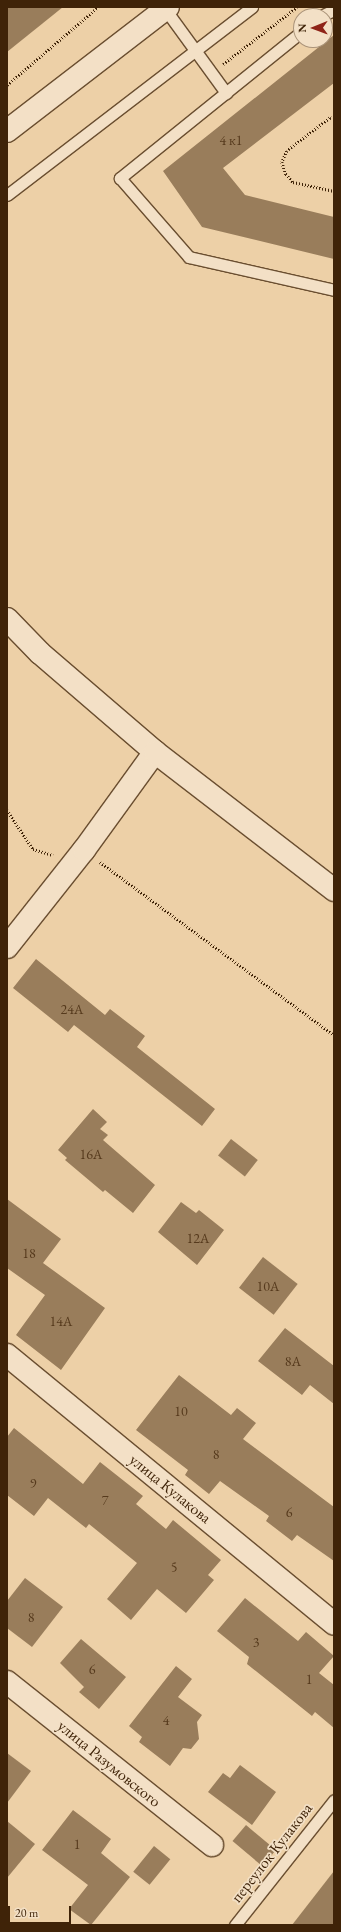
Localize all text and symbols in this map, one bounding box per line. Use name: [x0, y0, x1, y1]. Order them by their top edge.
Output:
north arrow: [293, 8, 333, 48]
text: N: [295, 24, 309, 33]
house number: 4 к1: [220, 132, 242, 148]
house number: 24А: [60, 1001, 84, 1017]
house number: 16А: [79, 1146, 103, 1162]
house number: 12А: [186, 1230, 210, 1246]
house number: 18: [22, 1245, 36, 1261]
house number: 10А: [256, 1278, 280, 1294]
house number: 14А: [49, 1313, 73, 1329]
house number: 8А: [285, 1353, 301, 1369]
house number: 10: [174, 1403, 188, 1419]
house number: 8: [213, 1446, 219, 1462]
street label: улица Кулакова: [125, 1450, 215, 1528]
house number: 9: [30, 1475, 36, 1491]
house number: 7: [102, 1492, 108, 1508]
house number: 6: [286, 1504, 292, 1520]
house number: 5: [171, 1559, 177, 1575]
house number: 8: [28, 1609, 34, 1625]
house number: 3: [253, 1634, 259, 1650]
house number: 6: [89, 1661, 95, 1677]
house number: 1: [306, 1671, 312, 1687]
house number: 4: [163, 1712, 169, 1728]
street label: улица Разумовского: [53, 1716, 165, 1812]
street label: переулок Кулакова: [227, 1799, 317, 1907]
house number: 1: [74, 1836, 80, 1852]
scale bar: [10, 1898, 73, 1924]
text: 20 m: [15, 1905, 38, 1921]

